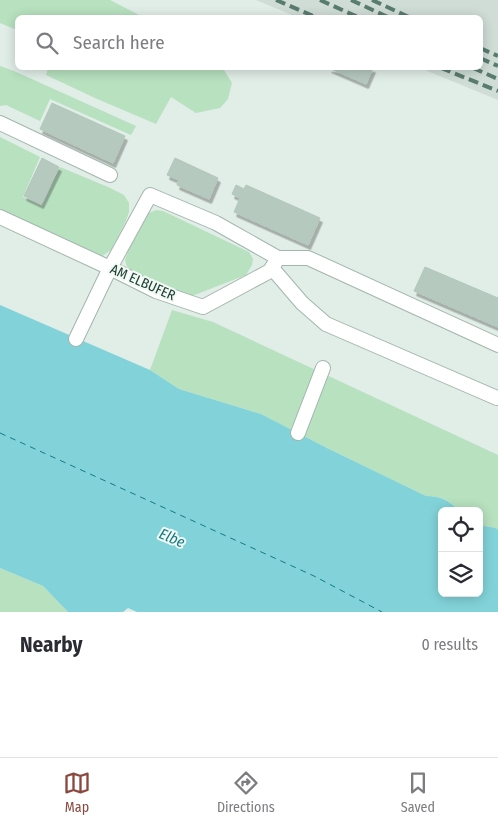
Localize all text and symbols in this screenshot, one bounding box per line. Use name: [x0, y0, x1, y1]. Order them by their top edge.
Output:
search box: [15, 15, 483, 70]
icon: search: [33, 29, 61, 57]
text: Search here: [73, 31, 165, 54]
street label: AM ELBUFER: [108, 261, 178, 305]
map controls: [438, 507, 483, 597]
button: locate: [438, 507, 483, 552]
water label: Elbe: [157, 525, 187, 551]
button: layers: [438, 552, 483, 597]
text: Nearby: [20, 632, 82, 658]
text: 0 results: [421, 635, 478, 654]
tab: Map: [63, 769, 91, 816]
tab: Directions: [217, 769, 275, 816]
tab: Saved: [401, 769, 435, 816]

